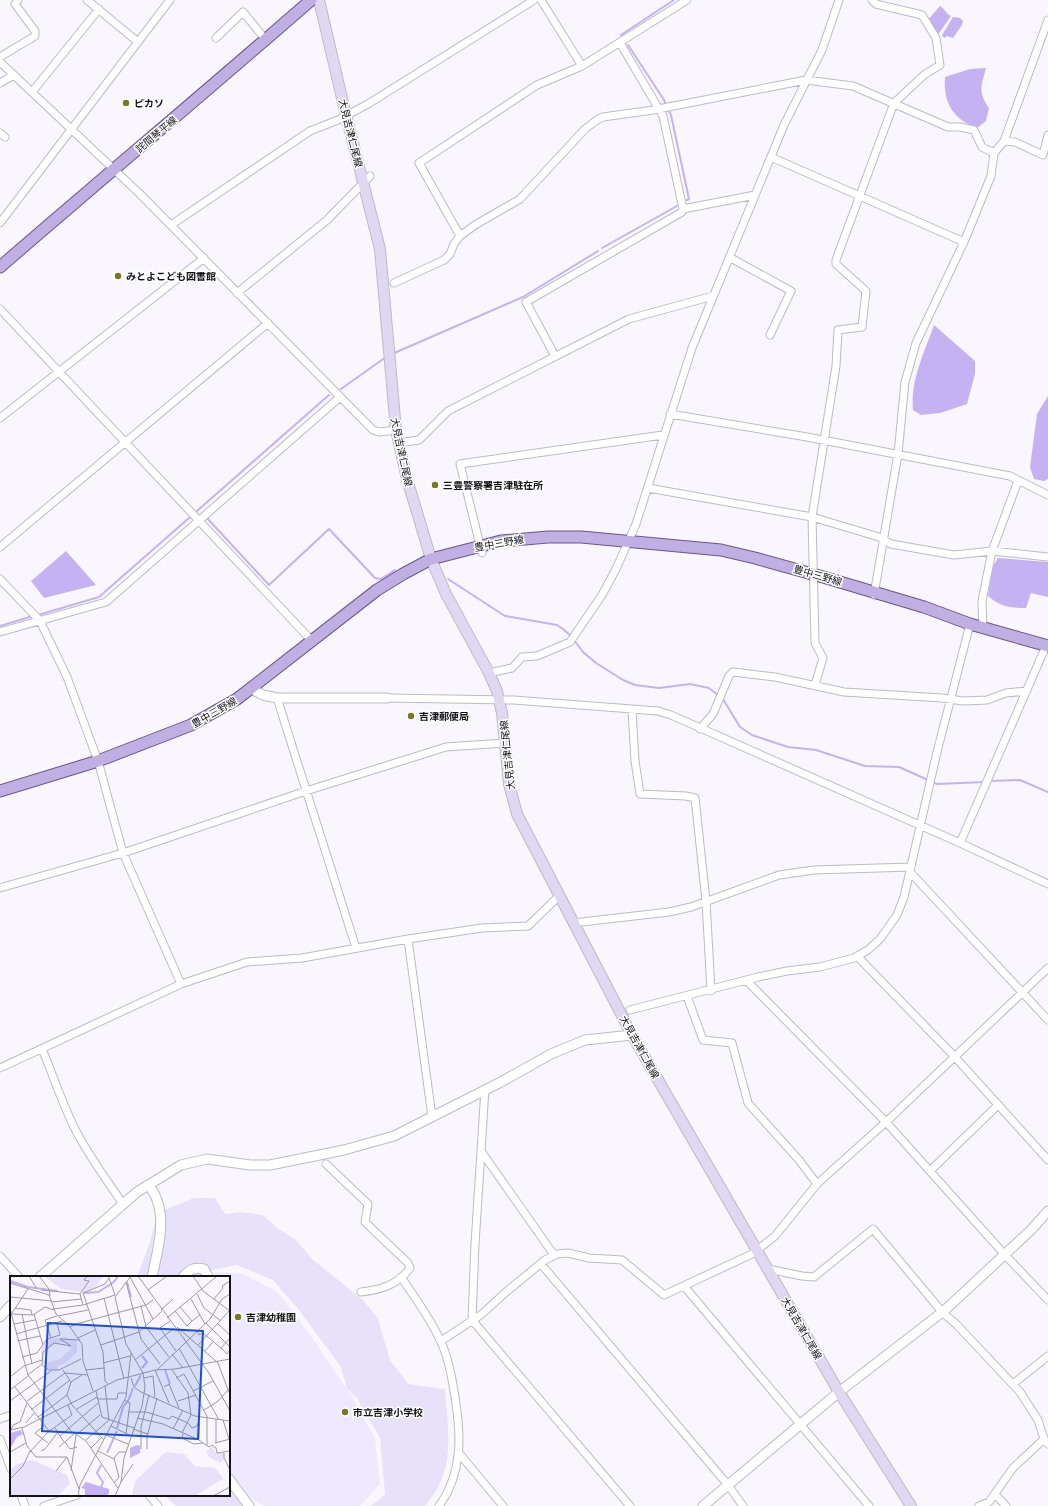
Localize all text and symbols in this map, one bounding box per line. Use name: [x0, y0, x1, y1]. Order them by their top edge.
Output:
place label: ピカソ: [134, 96, 164, 110]
street label: 大見吉津仁尾線: [336, 97, 366, 169]
marker: ピカソ: [121, 98, 131, 108]
street label: 詫間琴平線: [132, 113, 180, 155]
place label: みとよこども図書館: [126, 269, 216, 283]
marker: みとよこども図書館: [113, 271, 123, 281]
street label: 大見吉津仁尾線: [388, 416, 416, 488]
place label: 三豊警察署吉津駐在所: [443, 478, 543, 492]
marker: 三豊警察署吉津駐在所: [430, 480, 440, 490]
street label: 豊中三野線: [473, 532, 525, 554]
street label: 豊中三野線: [792, 561, 844, 589]
street label: 豊中三野線: [189, 693, 239, 731]
place label: 吉津郵便局: [419, 709, 469, 723]
marker: 吉津郵便局: [406, 711, 416, 721]
street label: 大見吉津仁尾線: [496, 719, 518, 791]
street label: 大見吉津仁尾線: [617, 1013, 663, 1081]
inset map: [10, 1276, 230, 1496]
street label: 大見吉津仁尾線: [778, 1294, 826, 1362]
place label: 吉津幼稚園: [246, 1310, 296, 1324]
marker: 吉津幼稚園: [233, 1312, 243, 1322]
place label: 市立吉津小学校: [353, 1405, 423, 1419]
marker: 市立吉津小学校: [340, 1407, 350, 1417]

